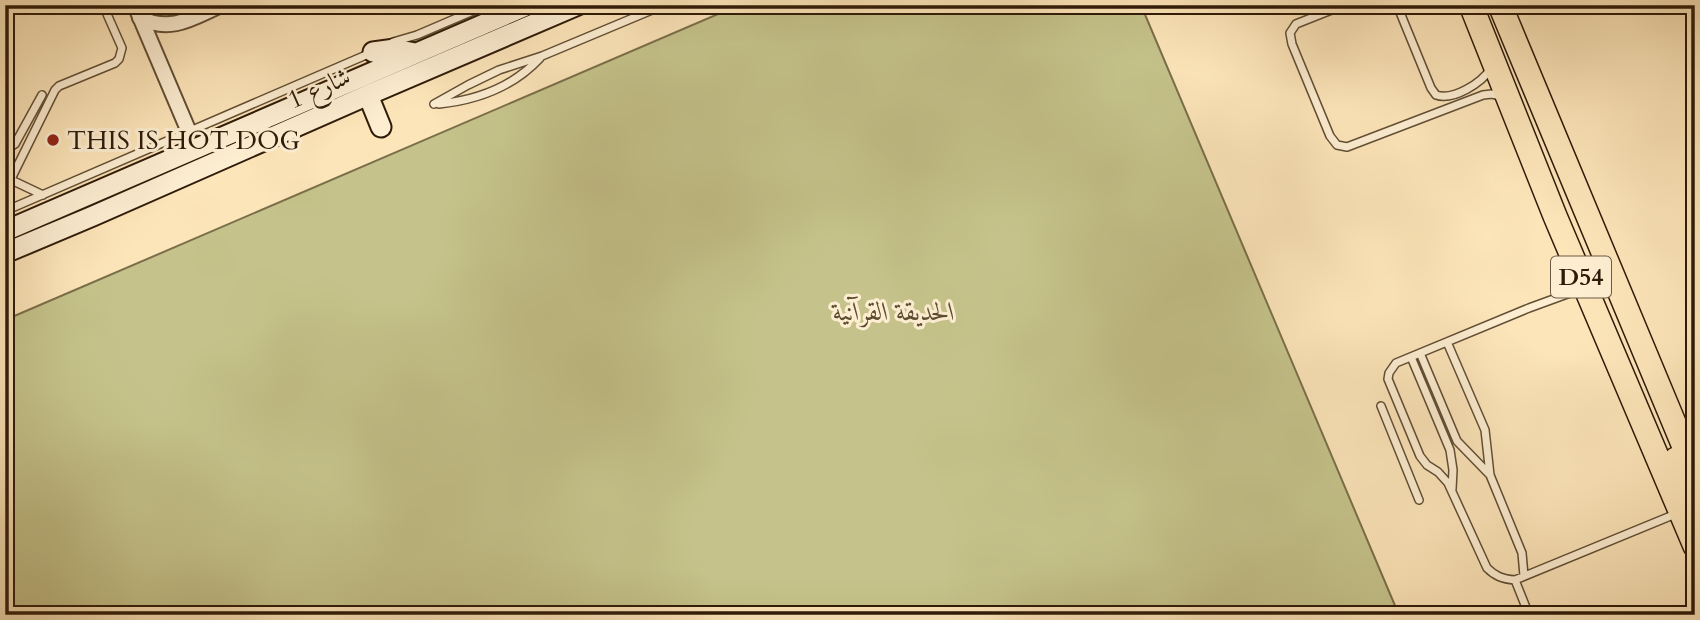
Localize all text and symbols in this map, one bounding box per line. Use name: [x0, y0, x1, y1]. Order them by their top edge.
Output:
street label: شارع 1: [282, 59, 358, 121]
place label: THIS IS HOT DOG: [67, 123, 300, 158]
marker: THIS IS HOT DOG: [45, 132, 61, 148]
road number: D54: [1551, 256, 1611, 298]
park label: الحديقة القرآنية: [831, 294, 955, 329]

